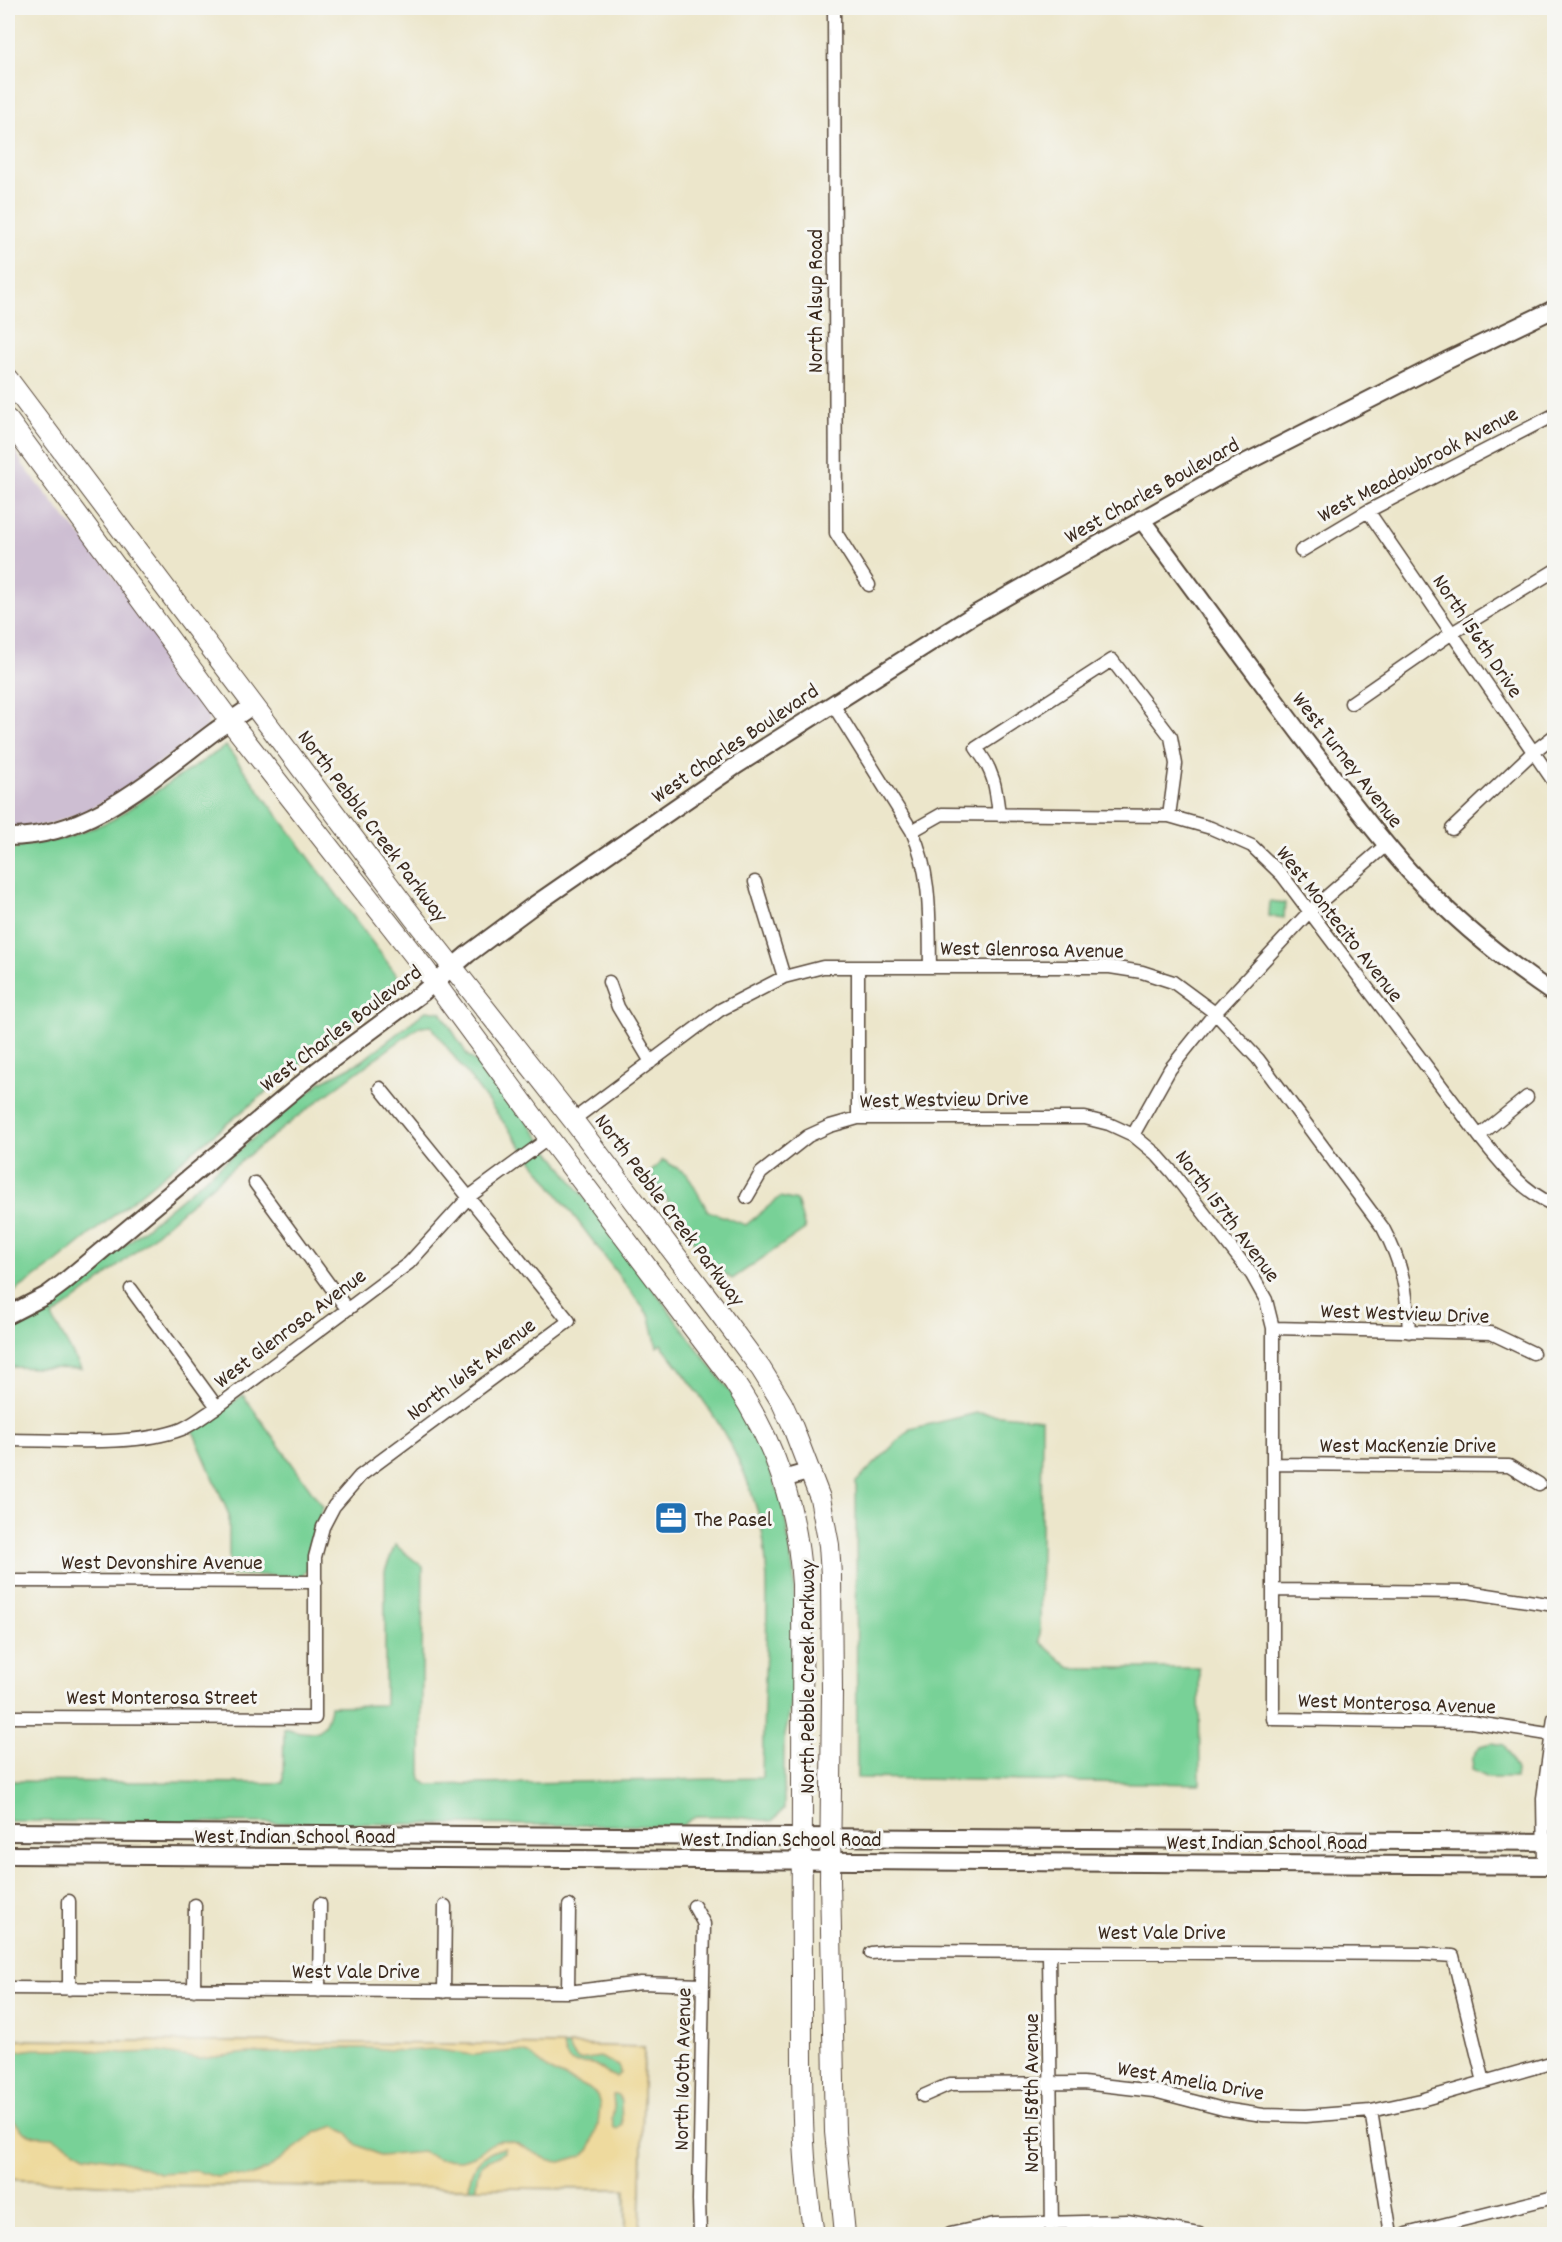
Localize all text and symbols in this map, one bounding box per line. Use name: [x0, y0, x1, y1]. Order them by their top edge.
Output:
street label: North Alsup Road: [802, 229, 833, 373]
street label: West Meadowbrook Avenue: [1313, 400, 1525, 532]
street label: West Charles Boulevard: [1059, 431, 1246, 553]
street label: North 156th Drive: [1423, 569, 1529, 705]
street label: West Charles Boulevard: [646, 677, 826, 813]
street label: West Turney Avenue: [1283, 687, 1409, 836]
street label: North Pebble Creek Parkway: [288, 724, 455, 931]
street label: West Montecito Avenue: [1267, 840, 1409, 1010]
street label: West Glenrosa Avenue: [940, 934, 1124, 969]
street label: West Charles Boulevard: [255, 958, 430, 1101]
street label: West Westview Drive: [859, 1085, 1029, 1118]
street label: North Pebble Creek Parkway: [585, 1108, 752, 1315]
street label: North 157th Avenue: [1166, 1144, 1286, 1290]
street label: West Glenrosa Avenue: [208, 1262, 374, 1397]
street label: West Westview Drive: [1320, 1297, 1490, 1334]
street label: North 161st Avenue: [401, 1312, 543, 1430]
street label: West MacKenzie Drive: [1320, 1432, 1496, 1463]
office icon: The Pasel: [653, 1500, 689, 1536]
place label: The Pasel: [694, 1506, 772, 1537]
street label: West Devonshire Avenue: [61, 1549, 263, 1580]
street label: North Pebble Creek Parkway: [794, 1559, 825, 1794]
street label: West Monterosa Street: [66, 1684, 258, 1715]
street label: West Monterosa Avenue: [1297, 1687, 1496, 1724]
street label: West Indian School Road: [194, 1823, 396, 1854]
street label: West Indian School Road: [680, 1826, 882, 1857]
street label: West Indian School Road: [1166, 1829, 1368, 1860]
street label: West Vale Drive: [1098, 1919, 1226, 1950]
street label: West Vale Drive: [292, 1958, 420, 1989]
street label: North 160th Avenue: [668, 1987, 701, 2151]
street label: North 158th Avenue: [1018, 2013, 1049, 2173]
street label: West Amelia Drive: [1115, 2054, 1266, 2111]

